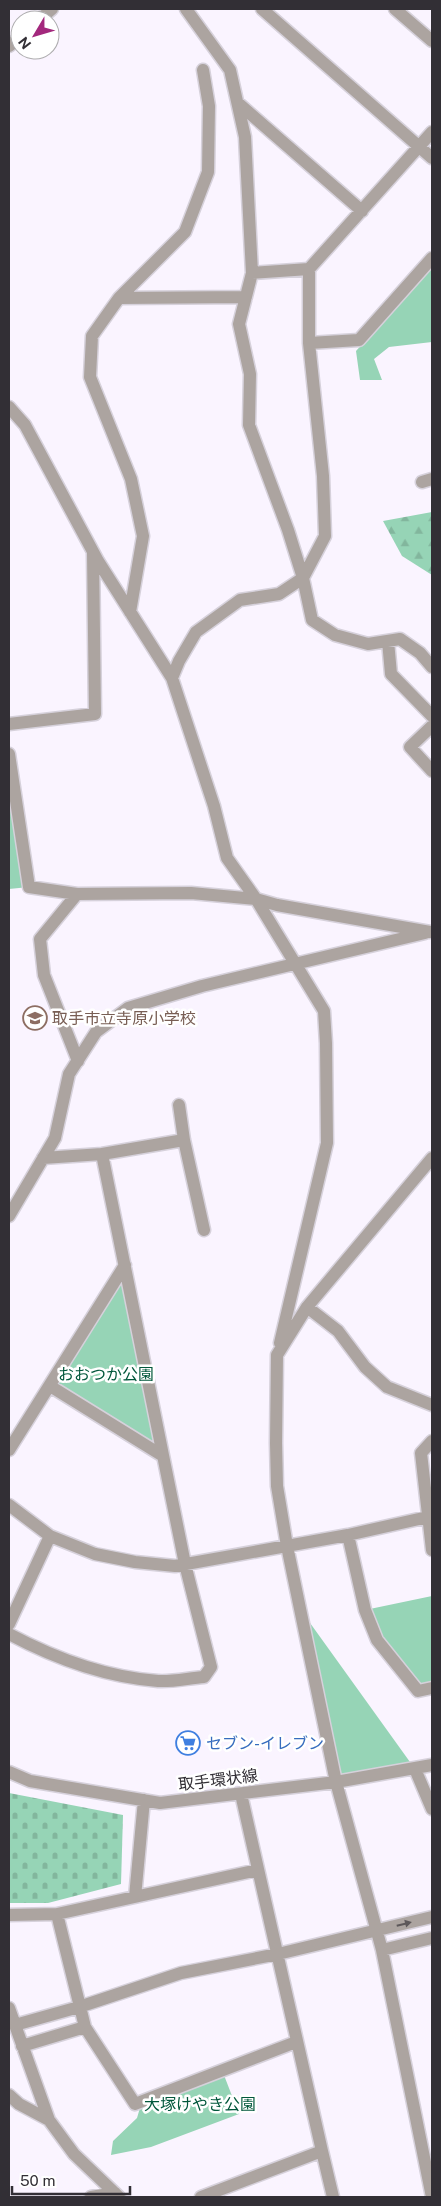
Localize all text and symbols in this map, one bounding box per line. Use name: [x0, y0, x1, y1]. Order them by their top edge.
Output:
north arrow: [10, 10, 60, 60]
text: N: [15, 34, 34, 52]
school or university icon: 取手市立寺原小学校: [22, 1005, 48, 1031]
place label: 取手市立寺原小学校: [52, 1009, 196, 1028]
park label: おおつか公園: [58, 1365, 154, 1384]
supermarket icon: セブン-イレブン: [175, 1730, 201, 1756]
place label: セブン-イレブン: [206, 1734, 324, 1753]
street label: 取手環状線: [177, 1766, 259, 1794]
one-way arrow: [397, 1920, 412, 1928]
park label: 大塚けやき公園: [144, 2095, 256, 2114]
scale bar: [12, 2164, 130, 2196]
text: 50 m: [20, 2172, 55, 2189]

